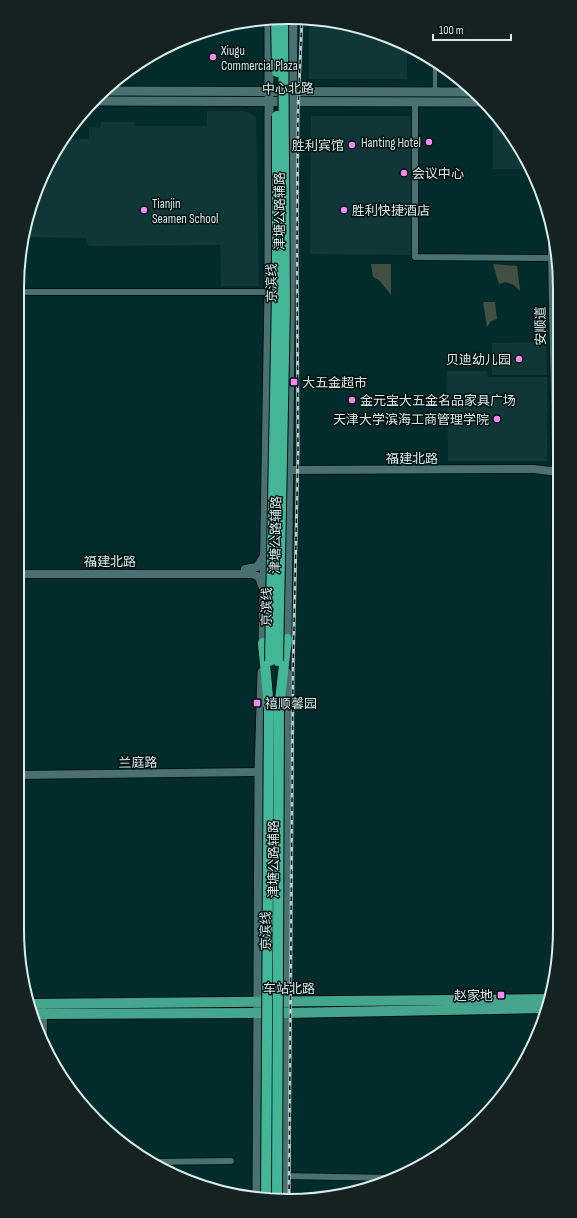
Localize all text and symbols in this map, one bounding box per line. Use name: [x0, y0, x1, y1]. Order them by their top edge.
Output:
scale bar: [433, 16, 511, 42]
text: 100 m: [439, 23, 464, 38]
place label: Xiugu Commercial Plaza: [220, 43, 298, 74]
marker: Xiugu Commercial Plaza: [208, 52, 218, 62]
street label: 中心北路: [262, 81, 314, 97]
place label: Hanting Hotel: [361, 135, 421, 151]
marker: Hanting Hotel: [424, 137, 434, 147]
place label: 胜利宾馆: [292, 138, 344, 154]
marker: 胜利宾馆: [347, 140, 357, 150]
place label: 会议中心: [412, 166, 464, 182]
marker: 会议中心: [399, 168, 409, 178]
street label: 津塘公路辅路: [272, 172, 288, 250]
place label: Tianjin Seamen School: [152, 196, 219, 227]
place label: 胜利快捷酒店: [352, 203, 430, 219]
marker: Tianjin Seamen School: [139, 205, 149, 215]
marker: 胜利快捷酒店: [339, 205, 349, 215]
street label: 京滨线: [264, 263, 280, 303]
street label: 安顺道: [533, 306, 549, 346]
place label: 贝迪幼儿园: [446, 352, 511, 368]
marker: 贝迪幼儿园: [514, 354, 524, 364]
place label: 大五金超市: [302, 375, 367, 391]
marker: 大五金超市: [289, 377, 299, 387]
place label: 金元宝大五金名品家具广场: [360, 393, 516, 409]
marker: 金元宝大五金名品家具广场: [347, 395, 357, 405]
place label: 天津大学滨海工商管理学院: [333, 412, 489, 428]
marker: 天津大学滨海工商管理学院: [492, 414, 502, 424]
street label: 福建北路: [386, 451, 438, 467]
street label: 津塘公路辅路: [267, 496, 285, 574]
street label: 福建北路: [84, 554, 136, 570]
street label: 京滨线: [259, 587, 275, 627]
place label: 禧顺馨园: [265, 696, 317, 712]
marker: 禧顺馨园: [252, 698, 262, 708]
street label: 兰庭路: [118, 755, 158, 771]
street label: 津塘公路辅路: [266, 820, 282, 898]
street label: 京滨线: [258, 911, 274, 951]
street label: 车站北路: [263, 981, 315, 997]
place label: 赵家地: [454, 988, 493, 1004]
marker: 赵家地: [496, 990, 506, 1000]

